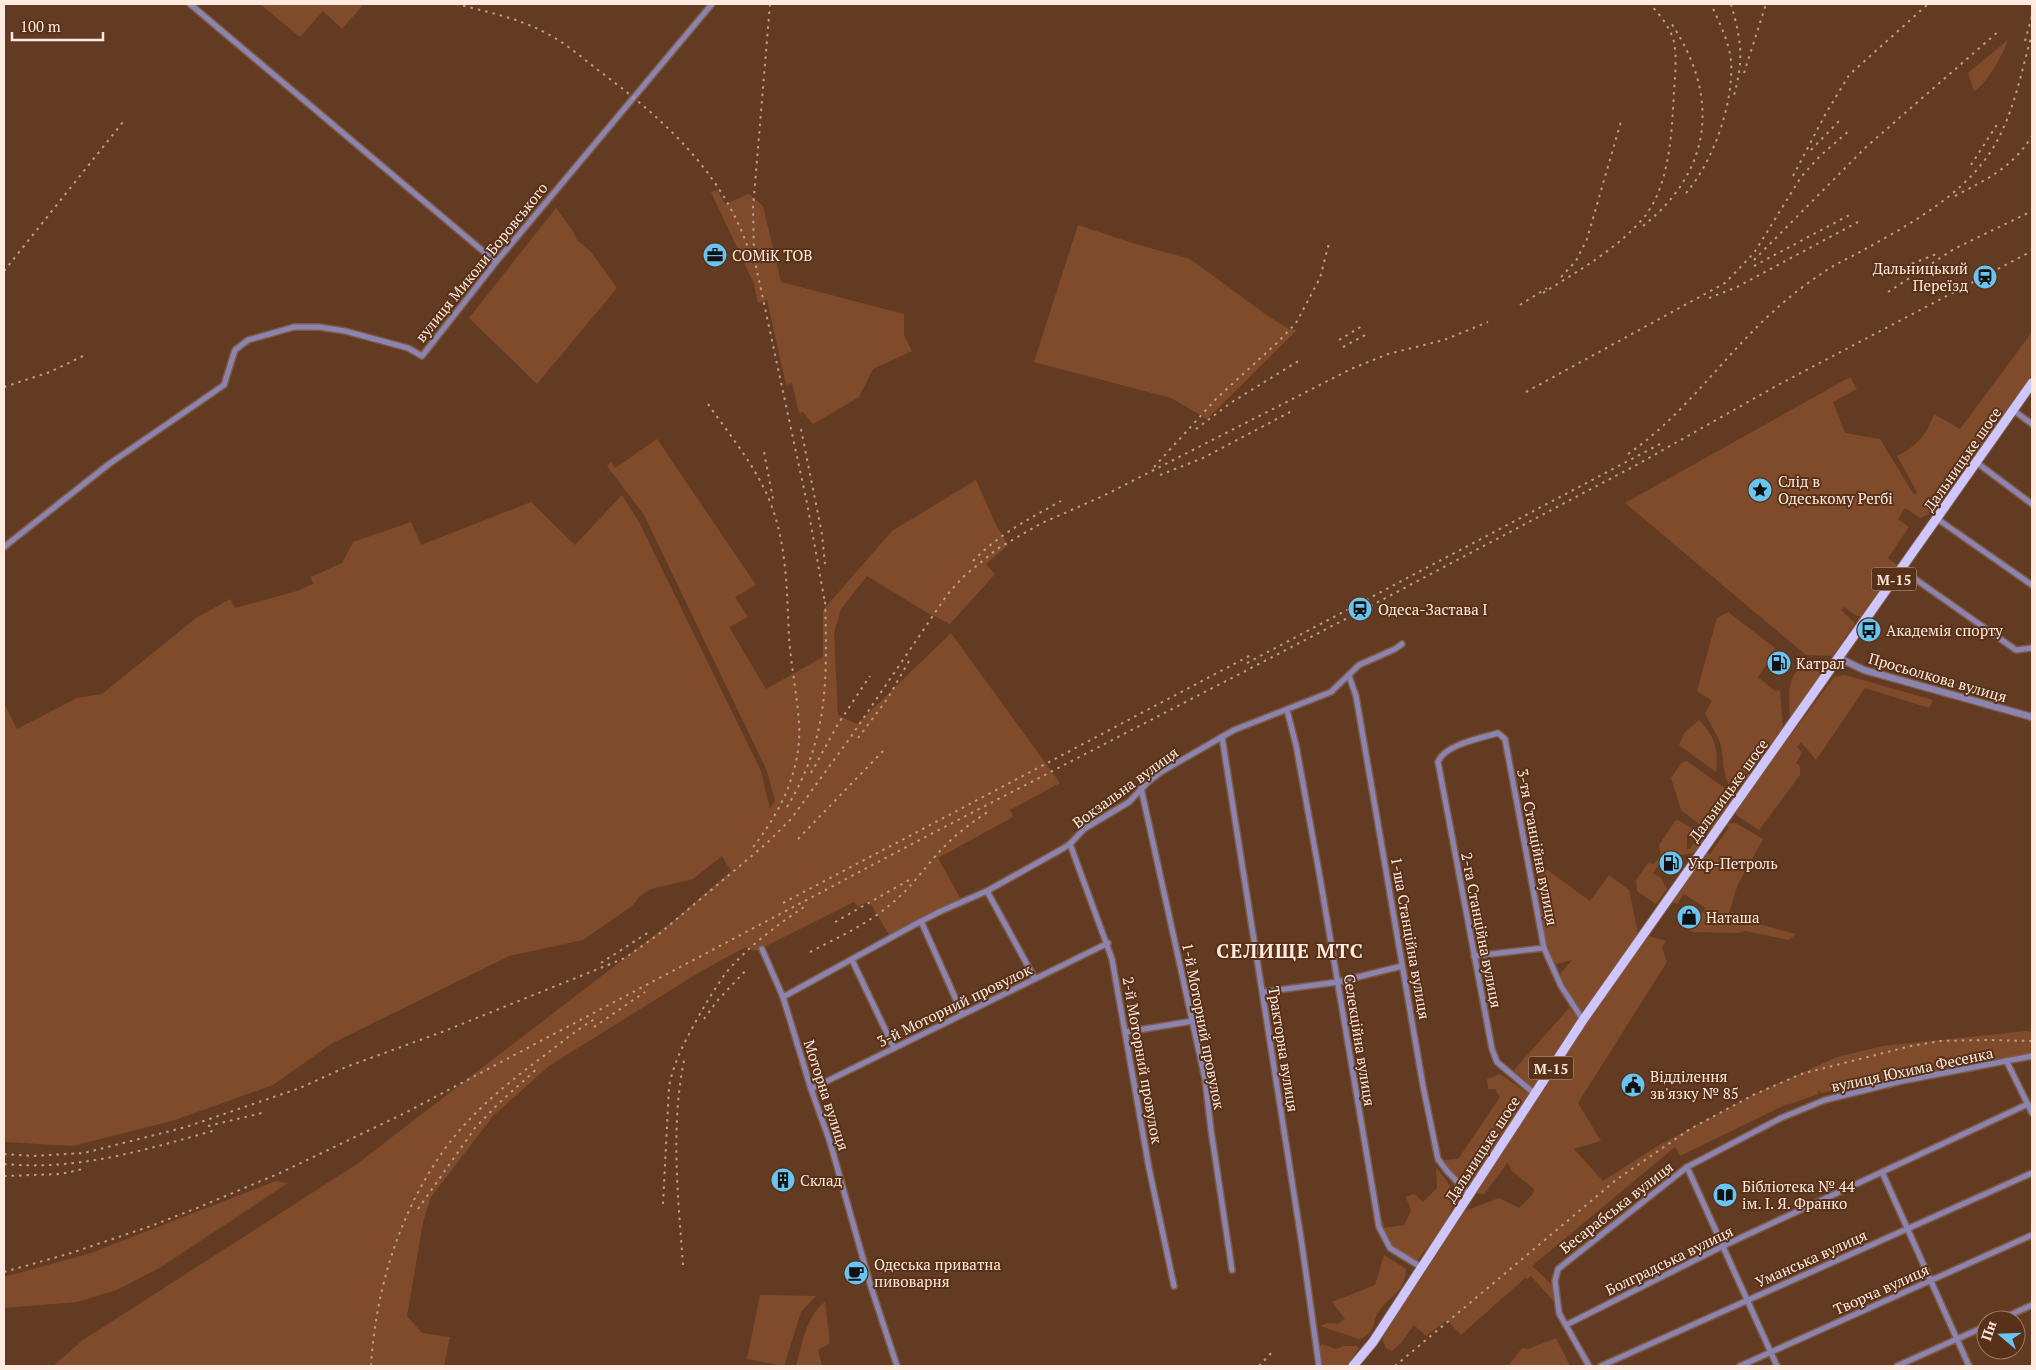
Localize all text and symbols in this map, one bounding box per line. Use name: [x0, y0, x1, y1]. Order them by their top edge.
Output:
scale bar: [12, 10, 104, 42]
text: 100 m: [20, 16, 61, 36]
street label: вулиця Миколи Боровського: [410, 178, 552, 346]
office icon: СОМіК ТОВ: [702, 242, 728, 268]
place label: СОМіК ТОВ: [732, 245, 813, 265]
place label: Дальницький Переїзд: [1873, 258, 1968, 295]
station icon: Дальницький Переїзд: [1972, 264, 1998, 290]
street label: Дальницьке шосе: [1919, 403, 2005, 515]
place label: Слід в Одеському Регбі: [1778, 471, 1893, 508]
place icon: Слід в Одеському Регбі: [1747, 477, 1773, 503]
road number: М-15: [1872, 568, 1916, 590]
station icon: Одеса-Застава I: [1347, 596, 1373, 622]
place label: Одеса-Застава I: [1378, 599, 1488, 619]
bus stop icon: Академія спорту: [1856, 617, 1882, 643]
place label: Академія спорту: [1886, 620, 2003, 640]
street label: Просьолкова вулиця: [1866, 648, 2010, 706]
fuel station icon: Катрал: [1766, 650, 1792, 676]
place label: Катрал: [1796, 653, 1845, 673]
street label: Дальницьке шосе: [1684, 734, 1772, 846]
street label: Вокзальна вулиця: [1068, 742, 1182, 832]
street label: 3-тя Станційна вулиця: [1513, 767, 1563, 927]
street label: 2-га Станційна вулиця: [1457, 850, 1507, 1010]
fuel station icon: Укр-Петроль: [1658, 850, 1684, 876]
place label: Укр-Петроль: [1688, 853, 1778, 873]
street label: 1-ша Станційна вулиця: [1387, 855, 1435, 1021]
shop icon: Наташа: [1676, 904, 1702, 930]
place label: Наташа: [1706, 907, 1760, 927]
district label: CЕЛИЩЕ МТС: [1216, 937, 1364, 964]
street label: 1-й Моторний провулок: [1178, 941, 1230, 1112]
street label: 3-й Моторний провулок: [874, 959, 1035, 1051]
street label: Селекційна вулиця: [1340, 973, 1380, 1107]
street label: 2-й Моторний провулок: [1118, 975, 1168, 1146]
street label: Тракторна вулиця: [1264, 985, 1304, 1113]
street label: Моторна вулиця: [800, 1037, 854, 1153]
street label: вулиця Юхима Фесенка: [1829, 1042, 1995, 1096]
road number: М-15: [1528, 1056, 1574, 1080]
place label: Відділення зв'язку № 85: [1650, 1066, 1739, 1103]
public building icon: Відділення зв'язку № 85: [1620, 1072, 1646, 1098]
street label: Дальницьке шосе: [1440, 1092, 1524, 1206]
street label: Бесарабська вулиця: [1555, 1156, 1677, 1258]
building icon: Склад: [770, 1167, 796, 1193]
place label: Склад: [800, 1170, 843, 1190]
place label: Бібліотека № 44 ім. І. Я. Франко: [1742, 1176, 1855, 1213]
library icon: Бібліотека № 44 ім. І. Я. Франко: [1712, 1182, 1738, 1208]
street label: Болградська вулиця: [1602, 1220, 1736, 1300]
street label: Уманська вулиця: [1752, 1224, 1870, 1292]
place label: Одеська приватна пивоварня: [874, 1254, 1002, 1291]
street label: Творча вулиця: [1830, 1259, 1932, 1319]
cafe icon: Одеська приватна пивоварня: [843, 1260, 869, 1286]
north arrow: [1976, 1310, 2026, 1360]
text: Пн: [1976, 1318, 2000, 1343]

